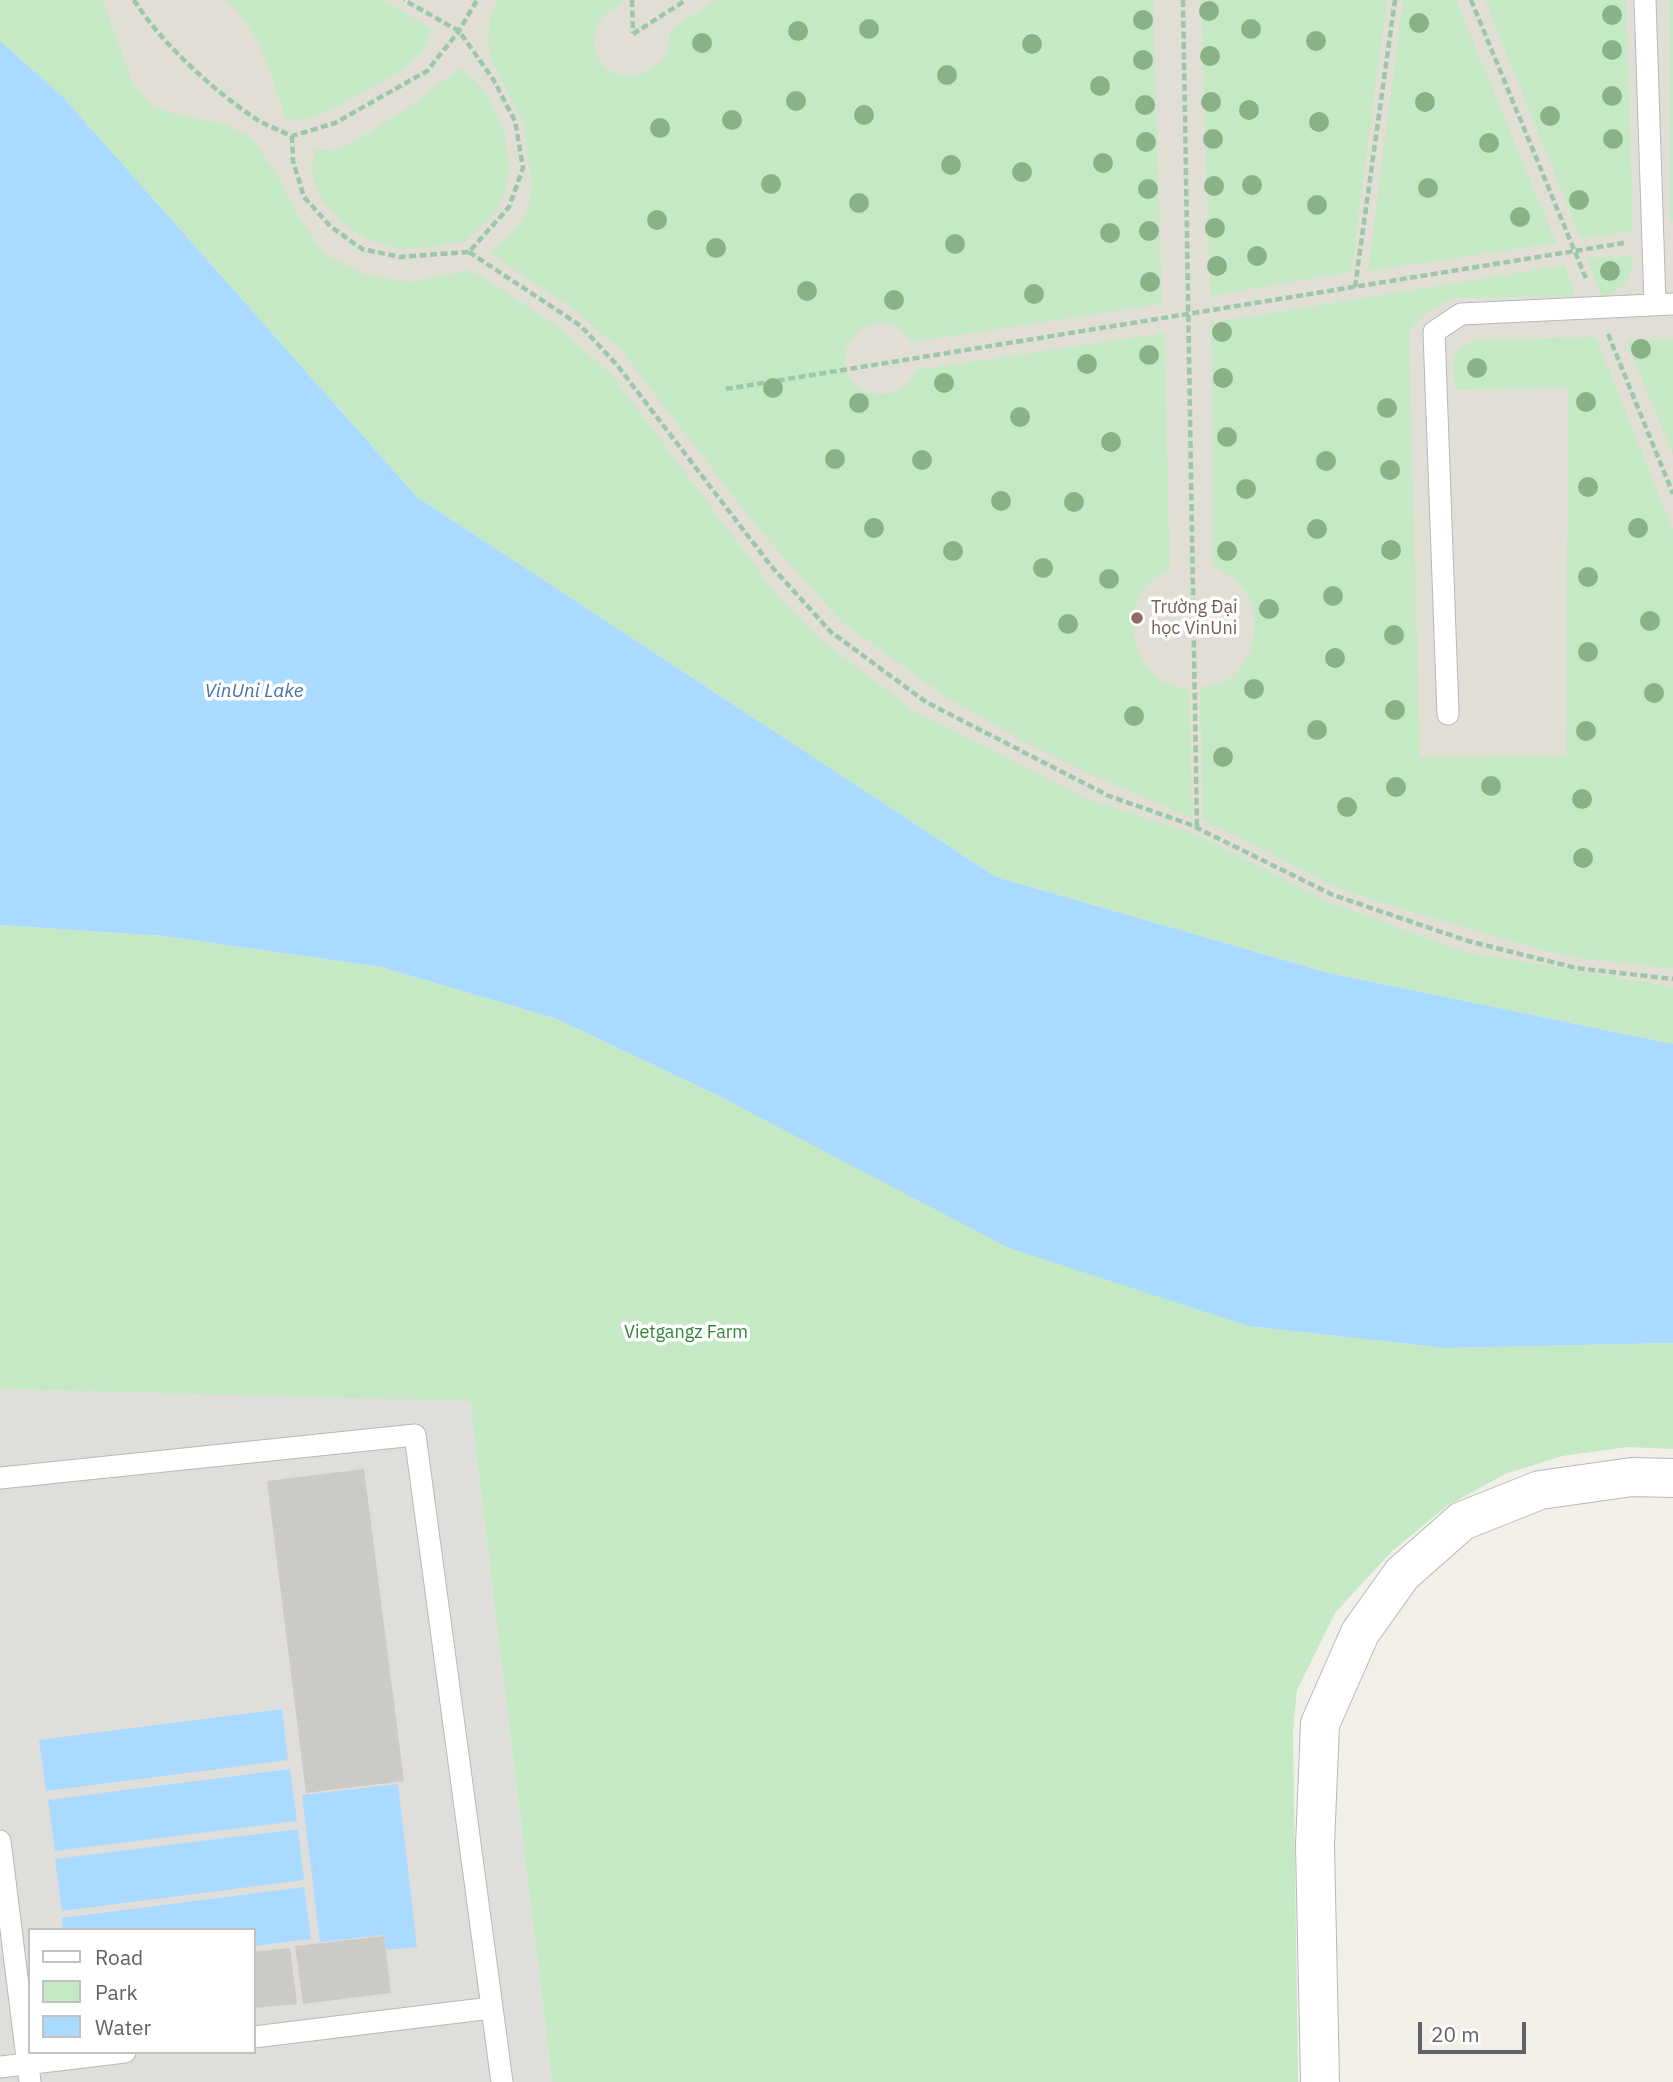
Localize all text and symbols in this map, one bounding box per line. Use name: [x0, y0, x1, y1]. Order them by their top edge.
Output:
place label: Trường Đại học VinUni: [1151, 597, 1238, 640]
marker: Trường Đại học VinUni: [1129, 610, 1145, 626]
water label: VinUni Lake: [205, 681, 303, 703]
park label: Vietgangz Farm: [624, 1322, 748, 1344]
legend: [28, 1928, 256, 2054]
text: Road: [95, 1943, 143, 1971]
text: Park: [95, 1978, 138, 2006]
scale bar: [1421, 2008, 1530, 2052]
text: Water: [95, 2013, 151, 2041]
text: 20 m: [1431, 2020, 1480, 2048]

